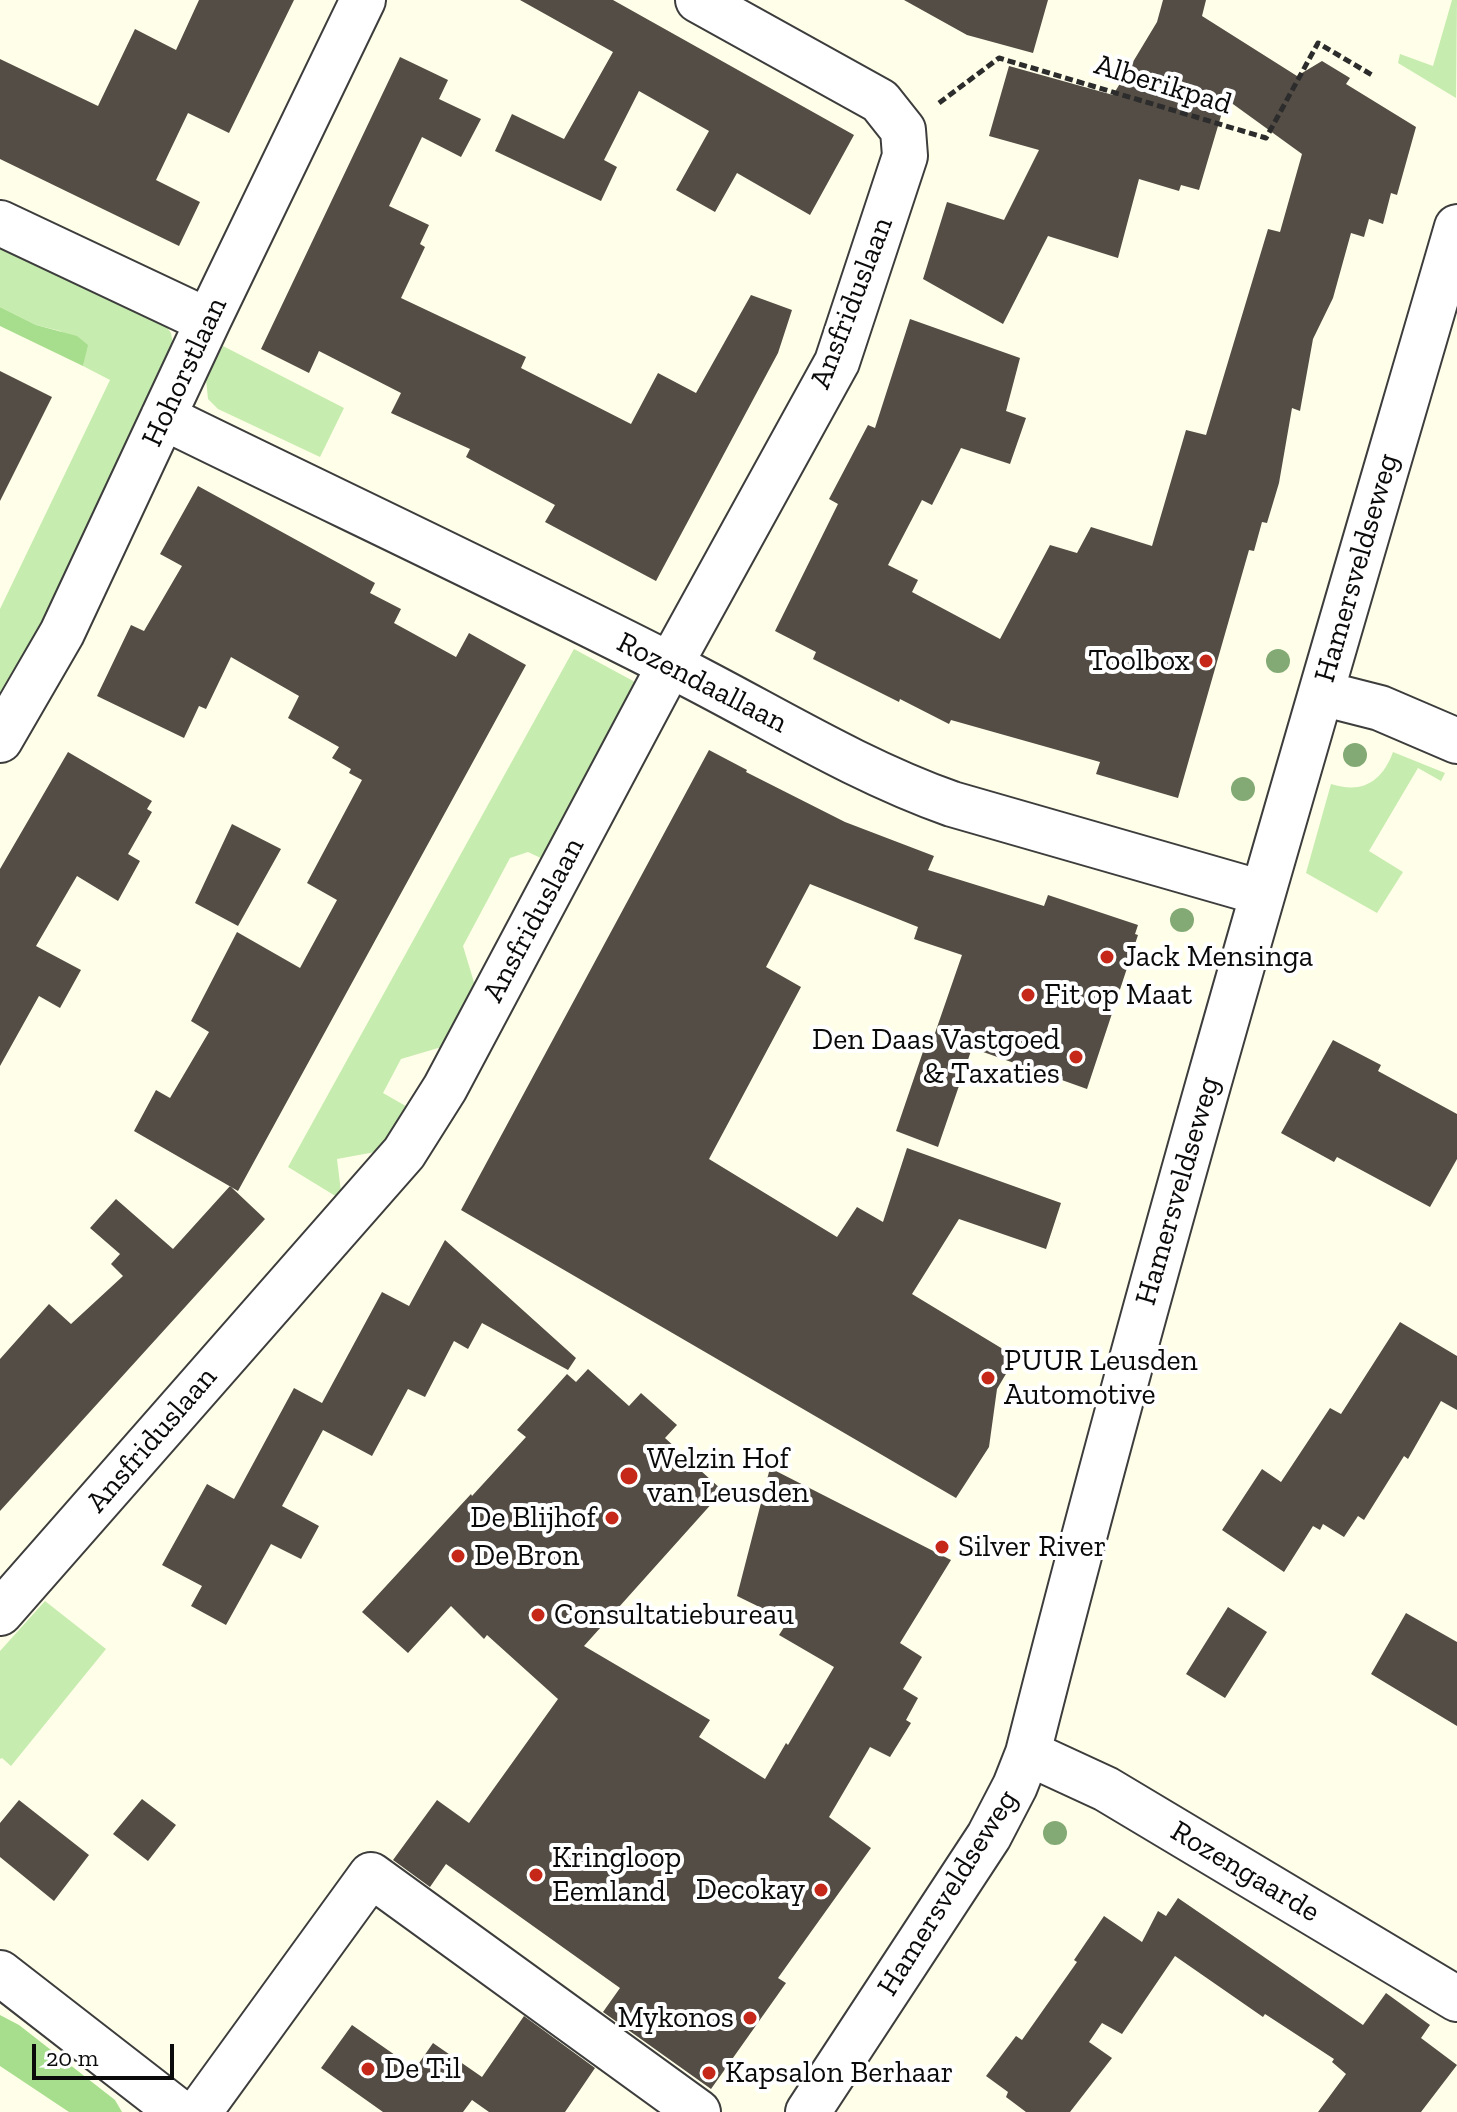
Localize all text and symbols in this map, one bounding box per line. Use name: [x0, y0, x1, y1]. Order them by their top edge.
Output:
street label: Alberikpad: [1090, 47, 1236, 123]
street label: Ansfriduslaan: [803, 212, 901, 394]
street label: Hohorstlaan: [135, 292, 235, 452]
street label: Hamersveldseweg: [1307, 450, 1407, 686]
street label: Rozendaallaan: [611, 625, 793, 741]
place label: Toolbox: [1088, 643, 1190, 679]
marker: Toolbox: [1197, 652, 1215, 670]
street label: Ansfriduslaan: [476, 832, 592, 1008]
place label: Jack Mensinga: [1123, 939, 1313, 975]
marker: Jack Mensinga: [1098, 948, 1116, 966]
place label: Fit op Maat: [1044, 977, 1192, 1013]
marker: Fit op Maat: [1019, 986, 1037, 1004]
place label: Den Daas Vastgoed & Taxaties: [812, 1022, 1060, 1092]
marker: Den Daas Vastgoed & Taxaties: [1067, 1048, 1085, 1066]
street label: Hamersveldseweg: [1128, 1073, 1228, 1309]
place label: PUUR Leusden Automotive: [1004, 1343, 1198, 1414]
street label: Ansfriduslaan: [79, 1360, 225, 1520]
marker: PUUR Leusden Automotive: [979, 1369, 997, 1387]
place label: Welzin Hof van Leusden: [647, 1441, 809, 1512]
marker: Welzin Hof van Leusden: [618, 1465, 640, 1487]
place label: De Blijhof: [470, 1500, 596, 1536]
marker: De Blijhof: [603, 1509, 621, 1527]
place label: Silver River: [958, 1529, 1106, 1565]
place label: De Bron: [474, 1538, 579, 1574]
marker: Silver River: [933, 1538, 951, 1556]
marker: De Bron: [449, 1547, 467, 1565]
place label: Consultatiebureau: [554, 1597, 794, 1633]
marker: Consultatiebureau: [529, 1606, 547, 1624]
street label: Hamersveldseweg: [870, 1783, 1026, 2003]
street label: Rozengaarde: [1164, 1813, 1326, 1931]
place label: Kringloop Eemland: [552, 1840, 681, 1910]
marker: Kringloop Eemland: [527, 1866, 545, 1884]
place label: Decokay: [696, 1872, 805, 1908]
marker: Decokay: [812, 1881, 830, 1899]
place label: Mykonos: [617, 2000, 734, 2036]
marker: Mykonos: [741, 2009, 759, 2027]
scale bar: [36, 2028, 178, 2078]
text: 20 m: [46, 2043, 98, 2072]
place label: De Til: [384, 2051, 461, 2087]
place label: Kapsalon Berhaar: [725, 2055, 953, 2091]
marker: De Til: [359, 2060, 377, 2078]
marker: Kapsalon Berhaar: [700, 2064, 718, 2082]

